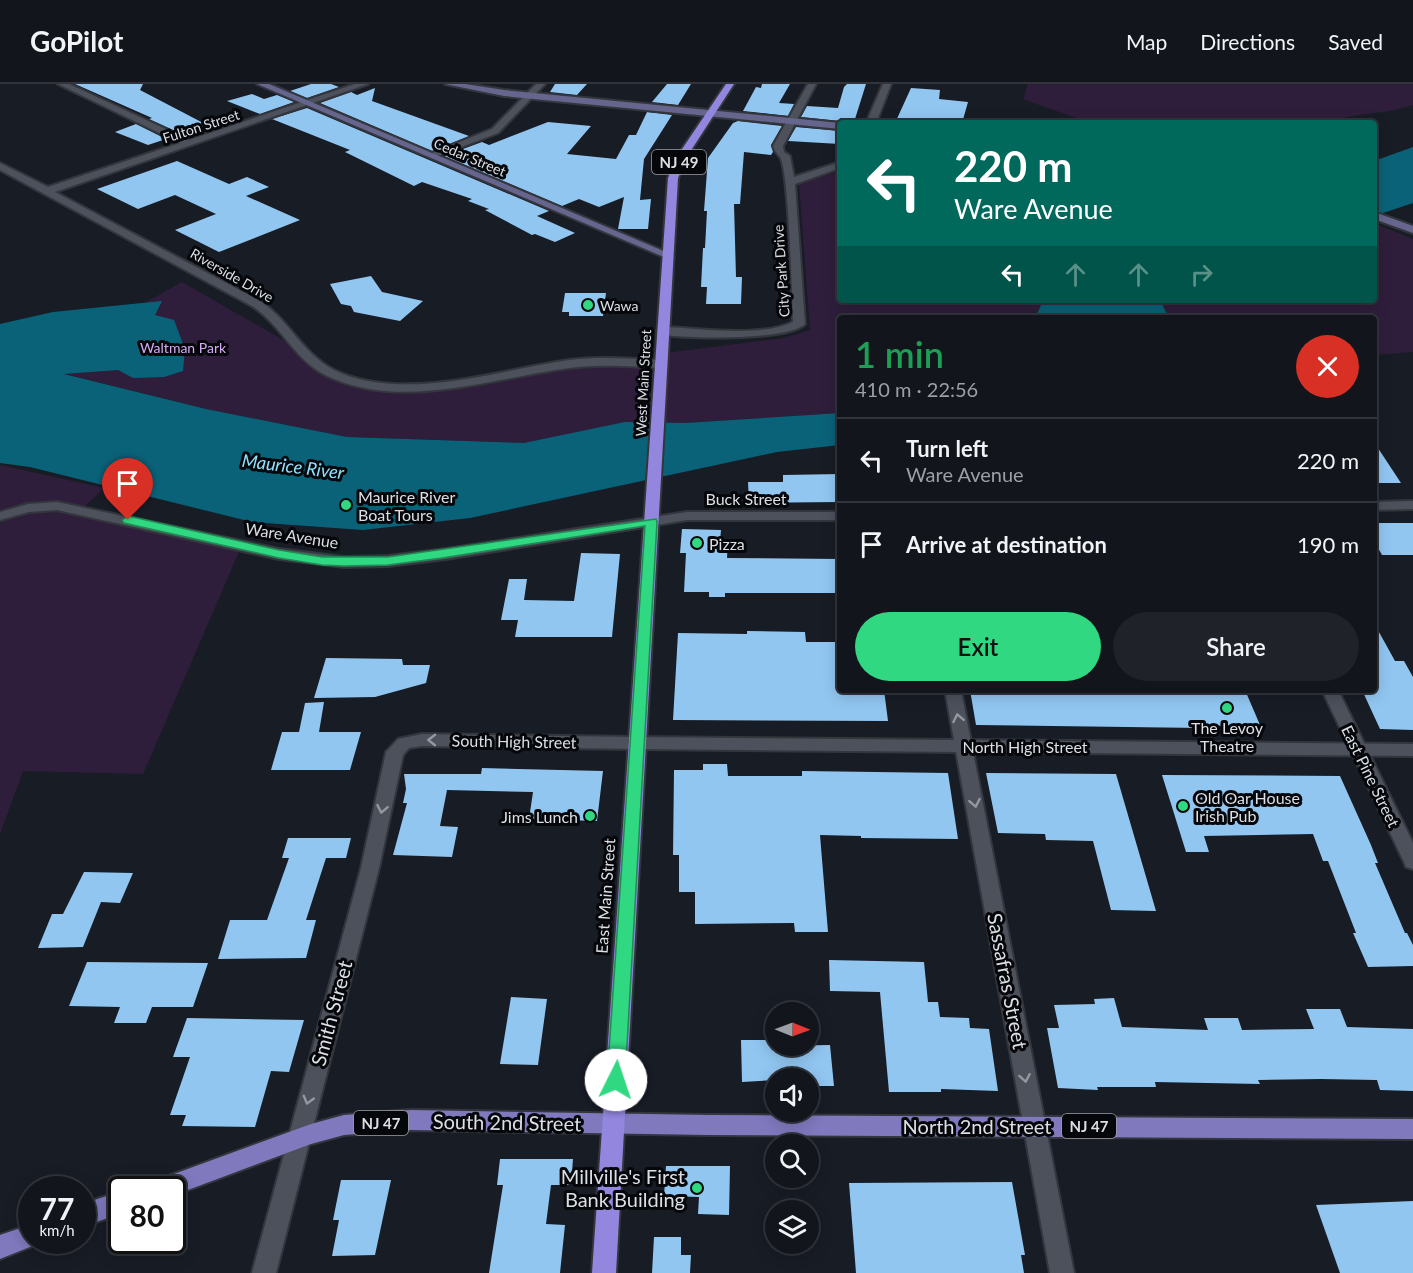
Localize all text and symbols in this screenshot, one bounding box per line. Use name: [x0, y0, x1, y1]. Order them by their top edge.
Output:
text: GoPilot: [30, 24, 123, 58]
text: Map: [1126, 29, 1167, 54]
text: Directions: [1200, 29, 1295, 54]
text: Saved: [1328, 29, 1383, 54]
street label: Fulton Street: [160, 106, 242, 146]
street label: Cedar Street: [431, 134, 509, 180]
text: 220 m: [954, 141, 1072, 191]
icon: left: [855, 144, 933, 222]
road number: NJ 49: [652, 150, 706, 174]
text: Ware Avenue: [954, 192, 1113, 225]
street label: City Park Drive: [769, 224, 793, 318]
street label: Riverside Drive: [187, 244, 277, 306]
icon: left: [996, 258, 1029, 291]
icon: ahead: [1059, 258, 1092, 291]
icon: ahead: [1122, 258, 1155, 291]
icon: right: [1185, 258, 1218, 291]
place label: Wawa: [600, 297, 639, 314]
marker: Wawa: [581, 298, 595, 312]
street label: West Main Street: [632, 329, 654, 437]
text: 1 min: [855, 332, 944, 376]
button: close: [1296, 335, 1359, 398]
park label: Waltman Park: [140, 339, 227, 356]
text: 410 m · 22:56: [855, 377, 978, 401]
text: Turn left: [906, 435, 988, 462]
icon: left: [855, 444, 888, 477]
text: 220 m: [1297, 447, 1359, 474]
water label: Maurice River: [241, 449, 346, 483]
pin: [102, 458, 153, 520]
text: Ware Avenue: [906, 462, 1024, 486]
icon: arrive: [111, 467, 144, 500]
place label: Maurice River Boat Tours: [358, 487, 455, 524]
street label: Buck Street: [705, 489, 787, 508]
marker: Maurice River Boat Tours: [339, 498, 353, 512]
street label: Ware Avenue: [244, 518, 340, 552]
icon: arrive: [855, 528, 888, 561]
text: Arrive at destination: [906, 531, 1107, 558]
text: 190 m: [1297, 531, 1359, 558]
place label: Pizza: [709, 534, 745, 553]
marker: Pizza: [690, 536, 704, 550]
button: Exit: [855, 612, 1101, 681]
button: Share: [1113, 612, 1359, 681]
marker: The Levoy Theatre: [1220, 701, 1234, 715]
one-way arrow: [952, 713, 965, 723]
place label: The Levoy Theatre: [1191, 718, 1264, 755]
street label: East Pine Street: [1338, 722, 1404, 830]
street label: South High Street: [451, 730, 577, 752]
one-way arrow: [427, 734, 436, 746]
street label: North High Street: [962, 737, 1088, 756]
place label: Old Oar House Irish Pub: [1195, 788, 1300, 825]
one-way arrow: [968, 799, 980, 808]
marker: Old Oar House Irish Pub: [1176, 799, 1190, 813]
one-way arrow: [376, 804, 389, 814]
place label: Jims Lunch: [501, 807, 578, 826]
marker: Jims Lunch: [583, 809, 597, 823]
street label: East Main Street: [591, 838, 619, 954]
street label: Sassafras Street: [983, 911, 1033, 1051]
street label: Smith Street: [305, 958, 357, 1068]
north arrow: [765, 1002, 819, 1056]
map controls: [765, 1002, 819, 1254]
position arrow: [584, 1048, 648, 1112]
button: sound: [765, 1068, 819, 1122]
one-way arrow: [1019, 1073, 1031, 1082]
one-way arrow: [303, 1094, 315, 1105]
street label: South 2nd Street: [433, 1109, 581, 1135]
road number: NJ 47: [354, 1111, 408, 1135]
street label: North 2nd Street: [903, 1114, 1051, 1138]
road number: NJ 47: [1062, 1114, 1116, 1138]
button: search: [765, 1134, 819, 1188]
place label: Millville's First Bank Building: [561, 1164, 685, 1211]
speed limit sign: 80: [108, 1176, 186, 1254]
marker: Millville's First Bank Building: [690, 1181, 704, 1195]
text: 77: [40, 1190, 74, 1226]
button: layers: [765, 1200, 819, 1254]
text: km/h: [39, 1221, 75, 1239]

